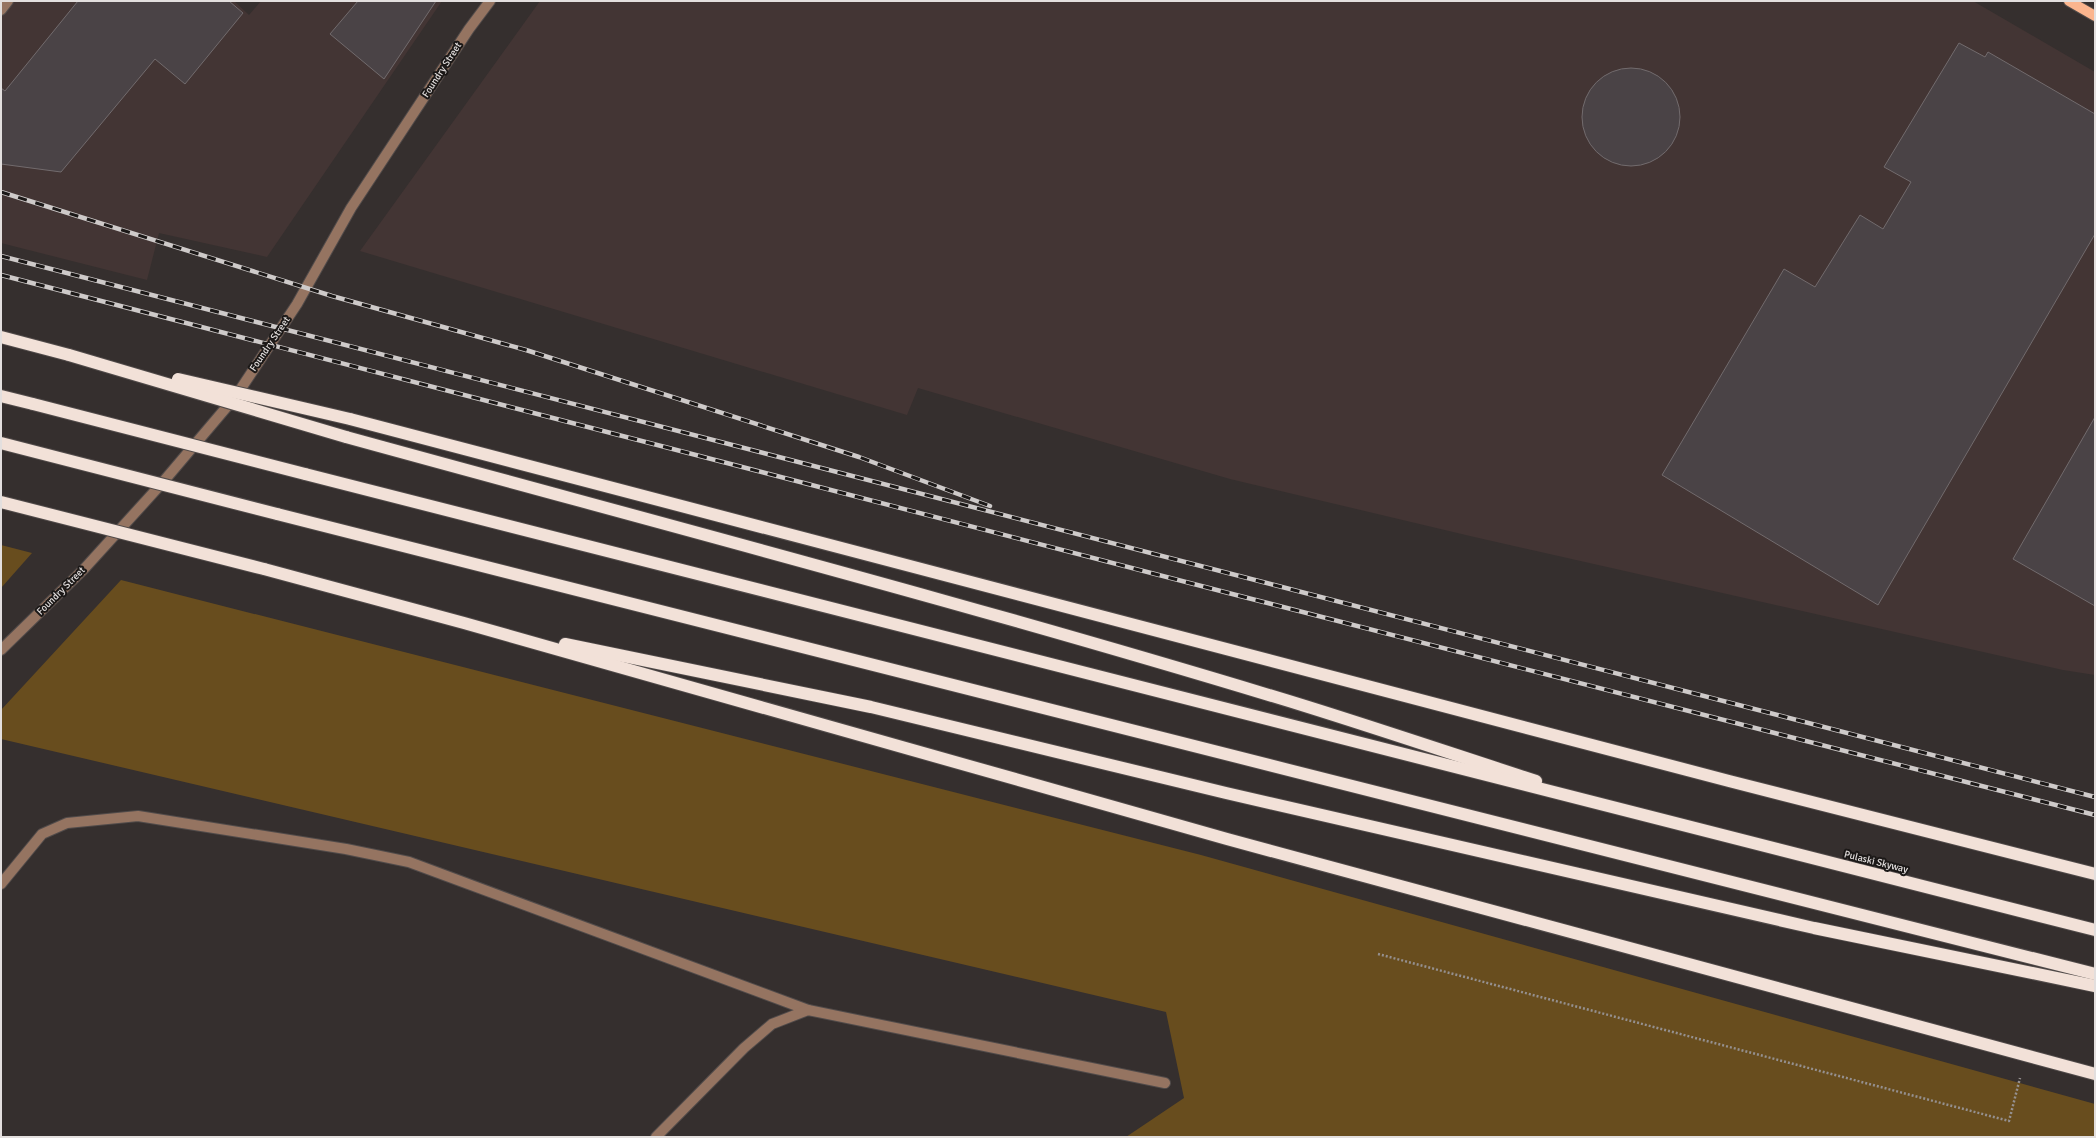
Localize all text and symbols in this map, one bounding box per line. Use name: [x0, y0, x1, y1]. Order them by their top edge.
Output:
street label: Foundry Street: [420, 40, 465, 100]
street label: Foundry Street: [247, 314, 293, 374]
street label: Foundry Street: [34, 564, 88, 618]
street label: Pulaski Skyway: [1843, 848, 1909, 876]

